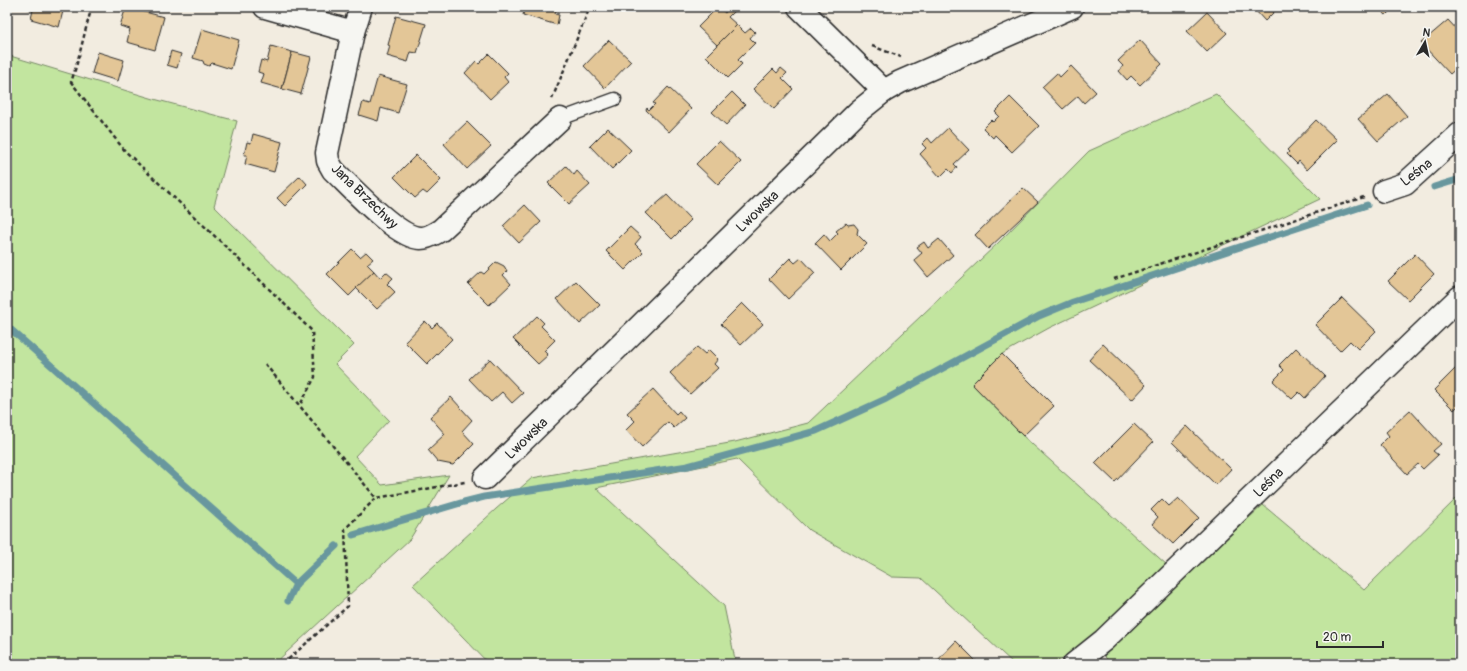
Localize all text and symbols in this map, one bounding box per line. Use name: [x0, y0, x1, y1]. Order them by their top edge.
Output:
north arrow: [1405, 22, 1445, 62]
text: N: [1422, 26, 1432, 40]
street label: Leśna: [1397, 155, 1436, 190]
street label: Jana Brzechwy: [328, 160, 402, 233]
street label: Lwowska: [732, 187, 782, 236]
street label: Lwowska: [501, 414, 551, 463]
street label: Leśna: [1250, 464, 1287, 501]
scale bar: [1317, 623, 1383, 649]
text: 20 m: [1323, 630, 1352, 645]

